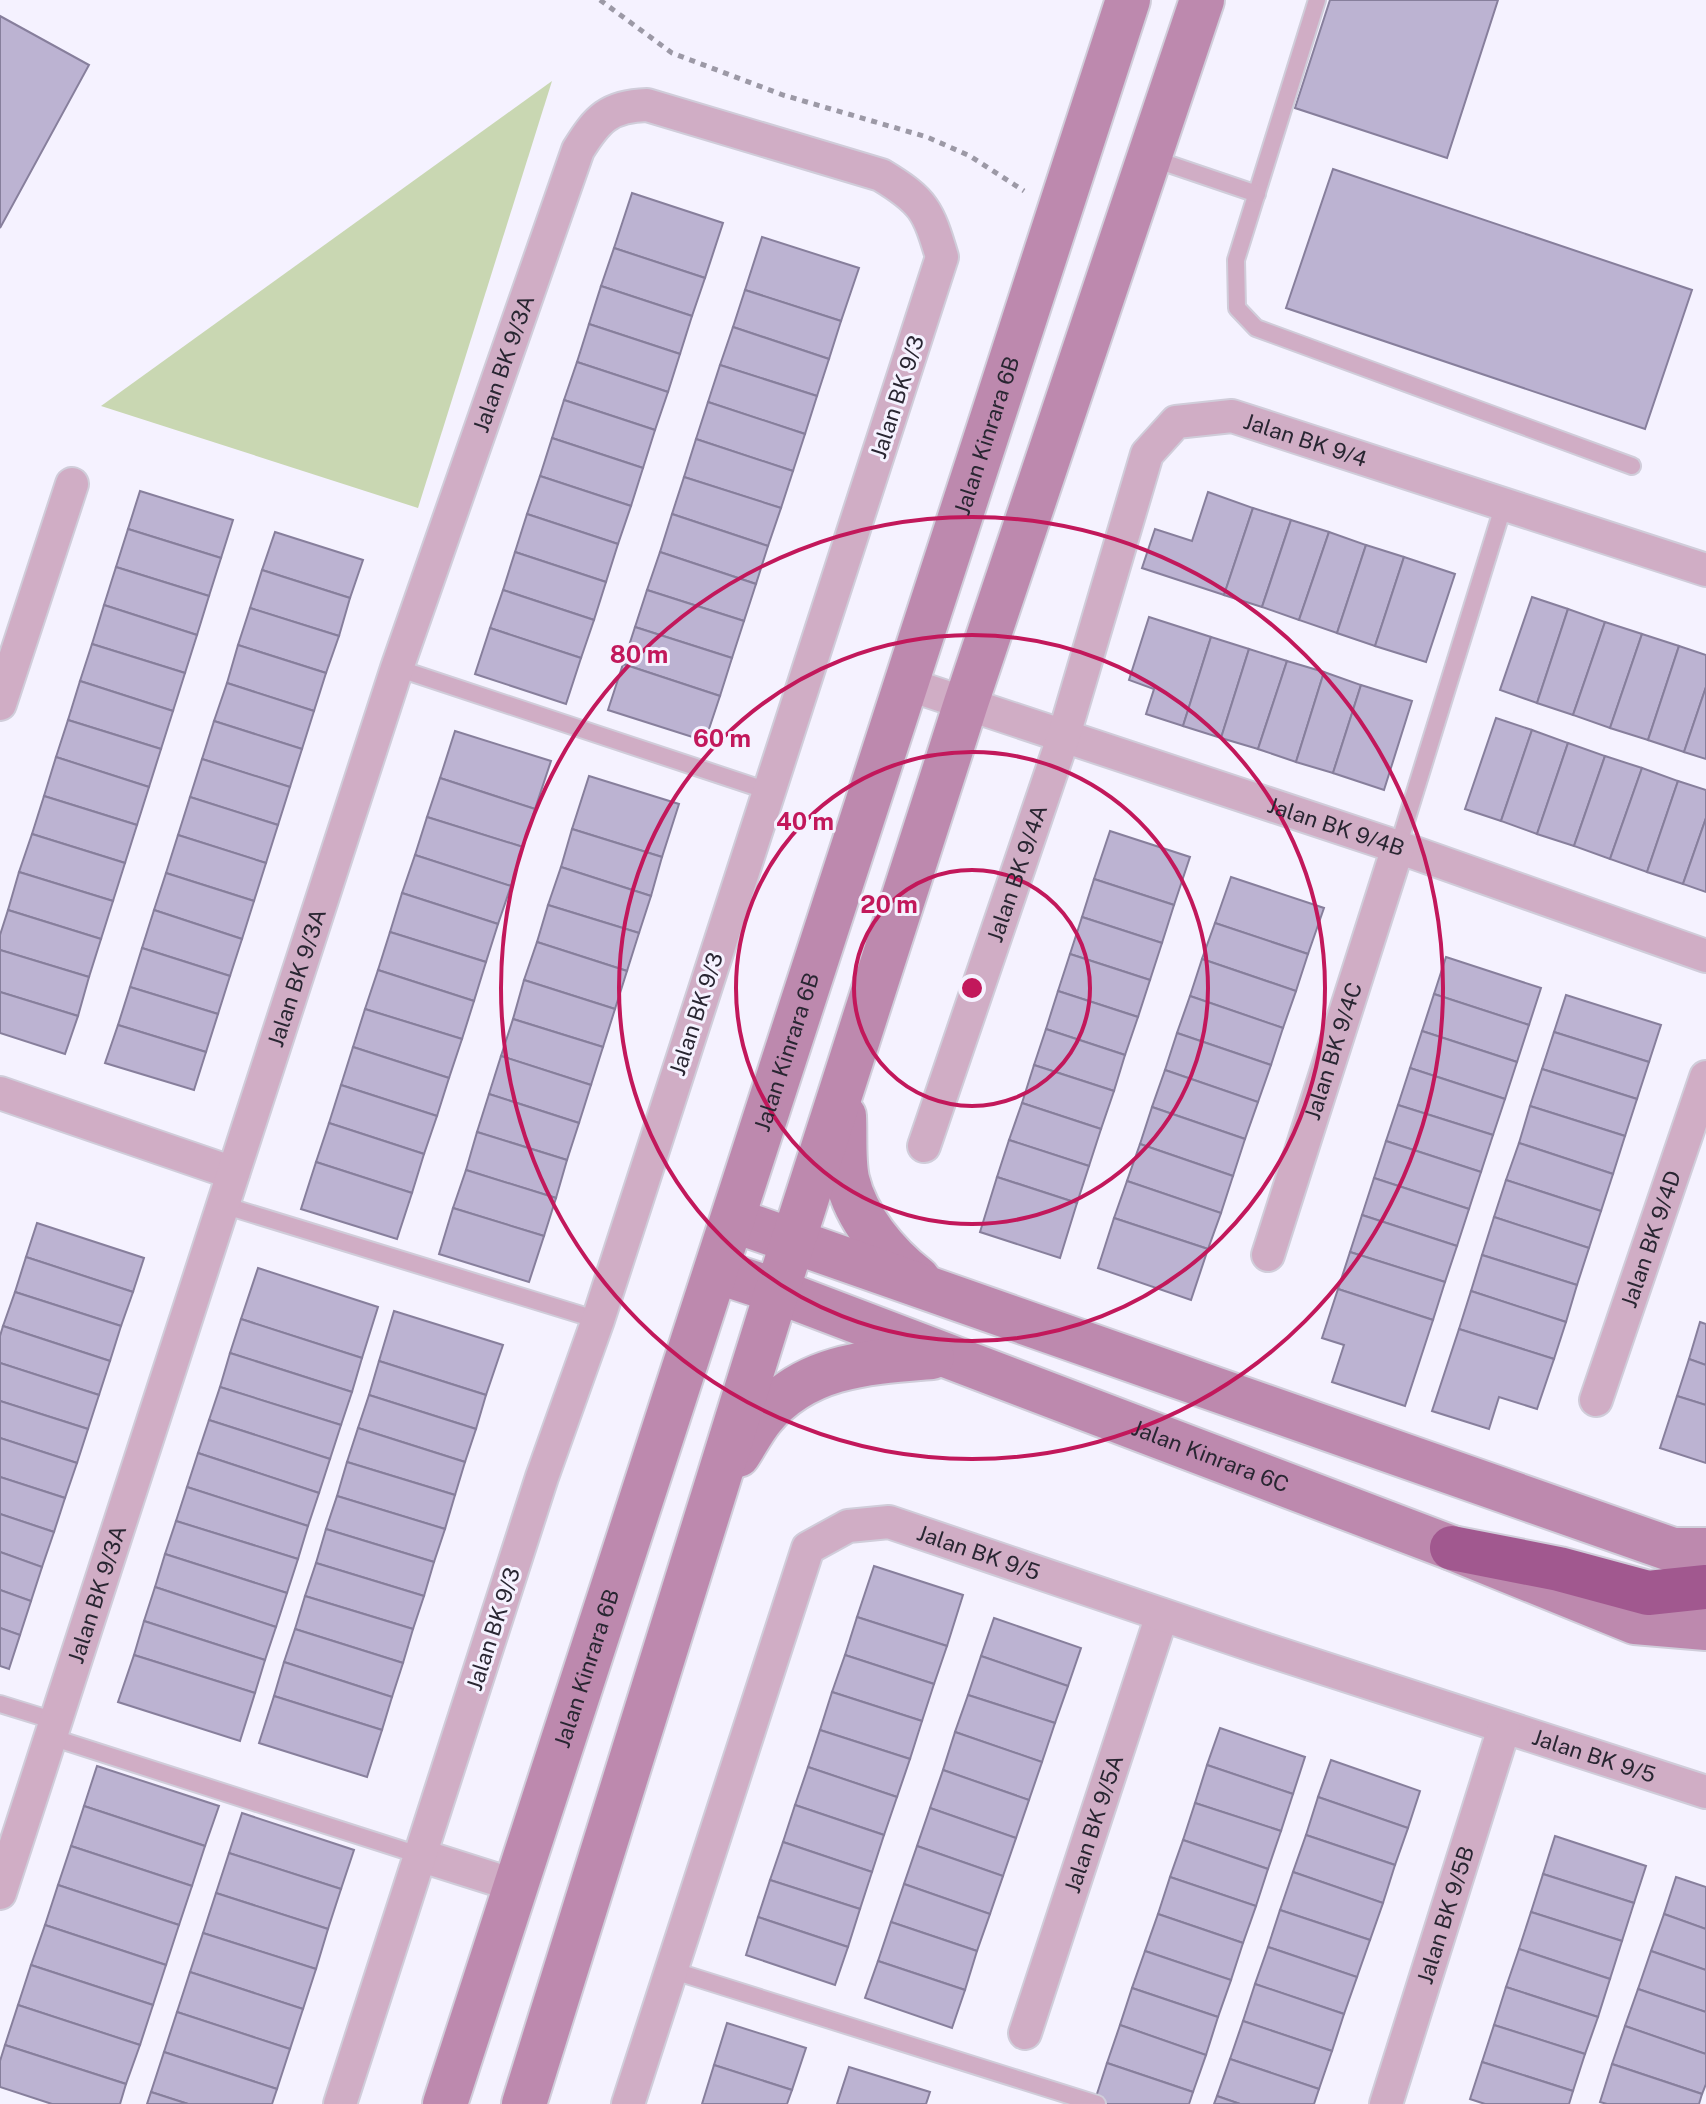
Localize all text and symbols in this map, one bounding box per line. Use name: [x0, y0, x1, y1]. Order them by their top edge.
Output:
street label: Jalan BK 9/3A: [467, 292, 539, 436]
street label: Jalan BK 9/3: [865, 332, 929, 462]
street label: Jalan Kinrara 6B: [949, 353, 1024, 518]
street label: Jalan BK 9/4: [1241, 408, 1371, 472]
text: 80 m: [610, 640, 668, 668]
text: 60 m: [693, 724, 751, 752]
street label: Jalan BK 9/4B: [1264, 792, 1408, 861]
street label: Jalan BK 9/4A: [981, 801, 1052, 946]
text: 40 m: [776, 807, 834, 835]
text: 20 m: [860, 890, 918, 918]
street label: Jalan BK 9/3A: [262, 905, 331, 1050]
street label: Jalan BK 9/3: [664, 949, 728, 1079]
street label: Jalan Kinrara 6B: [749, 969, 824, 1135]
centre of rings: [958, 974, 986, 1002]
street label: Jalan BK 9/4C: [1299, 979, 1367, 1123]
street label: Jalan BK 9/4D: [1615, 1167, 1686, 1311]
street label: Jalan Kinrara 6C: [1128, 1414, 1293, 1498]
street label: Jalan BK 9/5: [914, 1519, 1044, 1585]
street label: Jalan BK 9/3A: [62, 1522, 131, 1667]
street label: Jalan BK 9/3: [461, 1564, 525, 1694]
street label: Jalan Kinrara 6B: [549, 1586, 624, 1751]
street label: Jalan BK 9/5: [1529, 1724, 1659, 1788]
street label: Jalan BK 9/5A: [1059, 1751, 1128, 1896]
street label: Jalan BK 9/5B: [1411, 1843, 1479, 1987]

